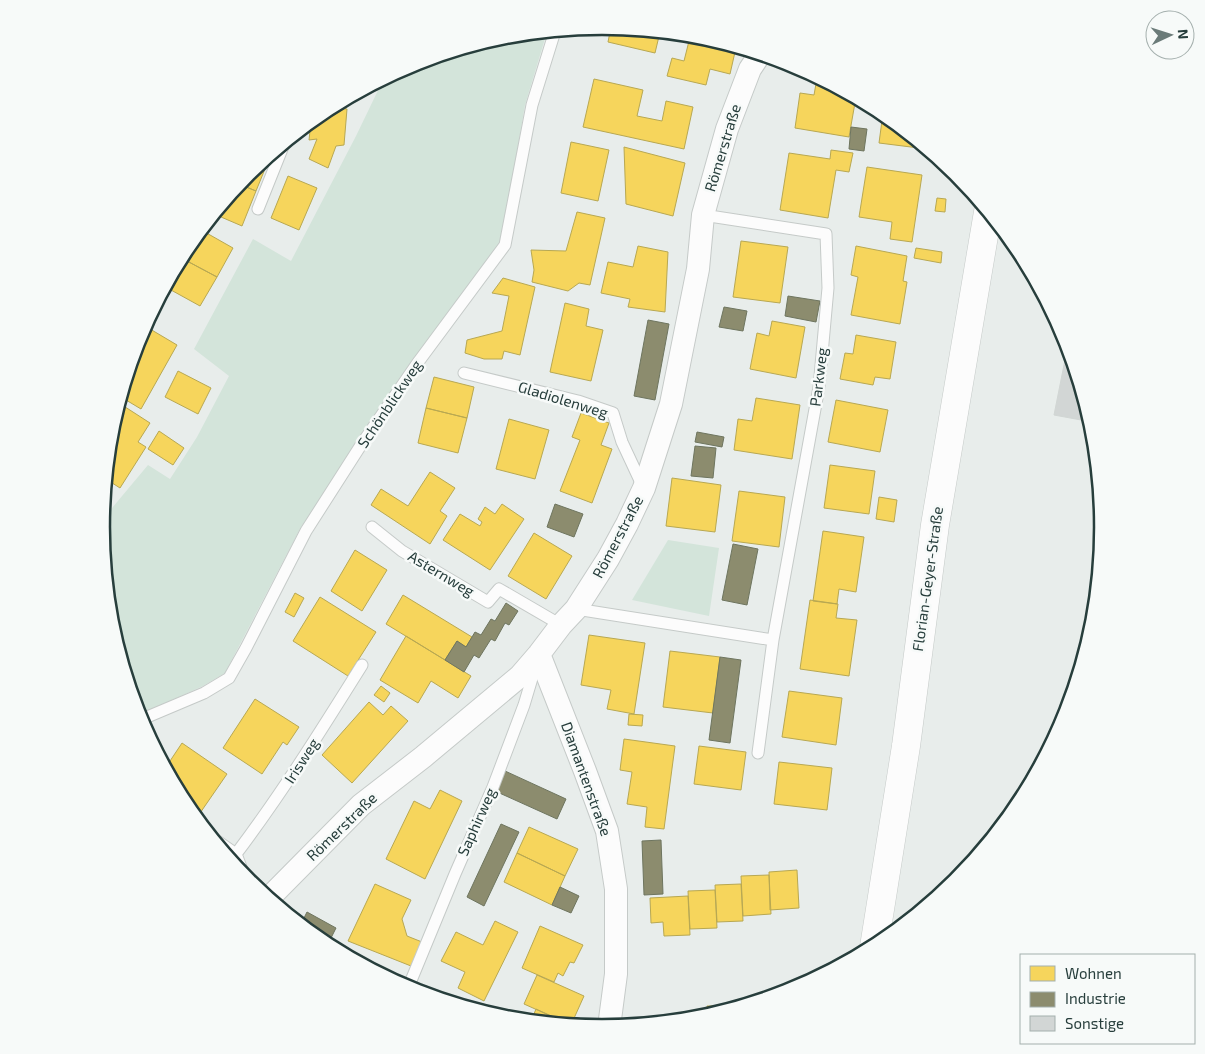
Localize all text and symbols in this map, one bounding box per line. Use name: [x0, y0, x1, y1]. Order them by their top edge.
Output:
north arrow: [1145, 10, 1195, 60]
text: N: [1175, 28, 1192, 40]
street label: Römerstraße: [700, 102, 744, 194]
street label: Parkweg: [805, 346, 831, 407]
street label: Schönblickweg: [353, 356, 426, 451]
street label: Gladiolenweg: [516, 377, 611, 421]
street label: Römerstraße: [588, 492, 646, 581]
street label: Florian-Geyer-Straße: [908, 505, 946, 652]
street label: Asternweg: [405, 546, 478, 600]
street label: Diamantenstraße: [558, 719, 616, 838]
street label: Irisweg: [280, 734, 323, 786]
street label: Saphirweg: [453, 784, 499, 858]
street label: Römerstraße: [302, 788, 380, 864]
legend: [1020, 954, 1195, 1044]
text: Wohnen: [1065, 964, 1122, 982]
text: Industrie: [1065, 989, 1126, 1007]
text: Sonstige: [1065, 1014, 1124, 1032]

